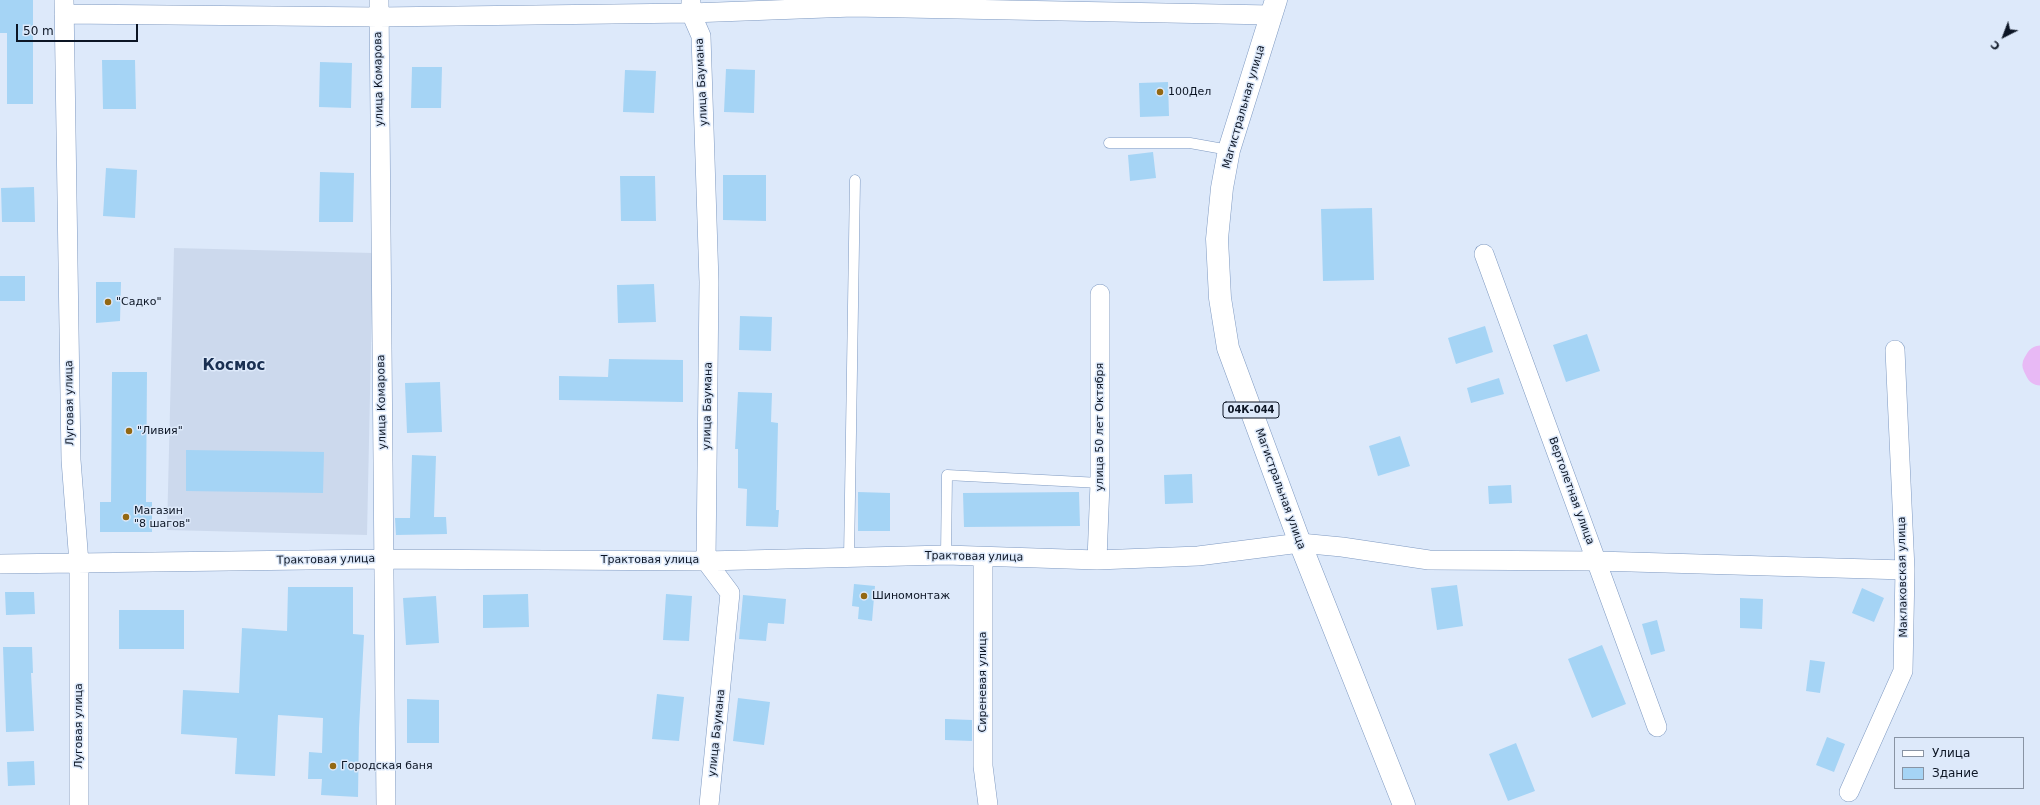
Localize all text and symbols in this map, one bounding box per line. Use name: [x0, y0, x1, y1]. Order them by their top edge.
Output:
scale bar: [18, 16, 140, 42]
north arrow: [1984, 16, 2024, 56]
text: 50 m: [23, 24, 54, 38]
street label: улица Комарова: [372, 31, 386, 127]
street label: улица Баумана: [693, 38, 711, 126]
text: С: [1988, 38, 2003, 53]
street label: Магистральная улица: [1220, 44, 1268, 170]
place label: 100Дел: [1168, 85, 1211, 99]
marker: 100Дел: [1155, 87, 1165, 97]
place label: "Садко": [116, 295, 162, 309]
marker: "Садко": [103, 297, 113, 307]
street label: улица Комарова: [375, 354, 389, 450]
district label: Космос: [203, 357, 265, 375]
street label: Луговая улица: [63, 360, 77, 446]
street label: улица Баумана: [701, 362, 715, 450]
street label: улица 50 лет Октября: [1093, 363, 1107, 491]
road number: 04К-044: [1223, 402, 1279, 418]
place label: "Ливия": [137, 424, 183, 438]
marker: "Ливия": [124, 426, 134, 436]
street label: Магистральная улица: [1252, 427, 1308, 551]
street label: Вертолетная улица: [1545, 435, 1597, 547]
place label: Магазин "8 шагов": [134, 504, 190, 530]
marker: Магазин "8 шагов": [121, 512, 131, 522]
street label: Маклаковская улица: [1895, 516, 1911, 638]
street label: Трактовая улица: [925, 550, 1023, 564]
street label: Трактовая улица: [277, 553, 375, 567]
street label: Трактовая улица: [601, 553, 699, 567]
place label: Шиномонтаж: [872, 589, 950, 603]
marker: Шиномонтаж: [859, 591, 869, 601]
street label: Сиреневая улица: [976, 632, 990, 732]
street label: Луговая улица: [72, 683, 86, 769]
street label: улица Баумана: [706, 688, 728, 778]
legend: [1894, 737, 2024, 789]
text: Улица: [1932, 746, 1970, 760]
place label: Городская баня: [341, 759, 433, 773]
marker: Городская баня: [328, 761, 338, 771]
text: Здание: [1932, 766, 1978, 780]

